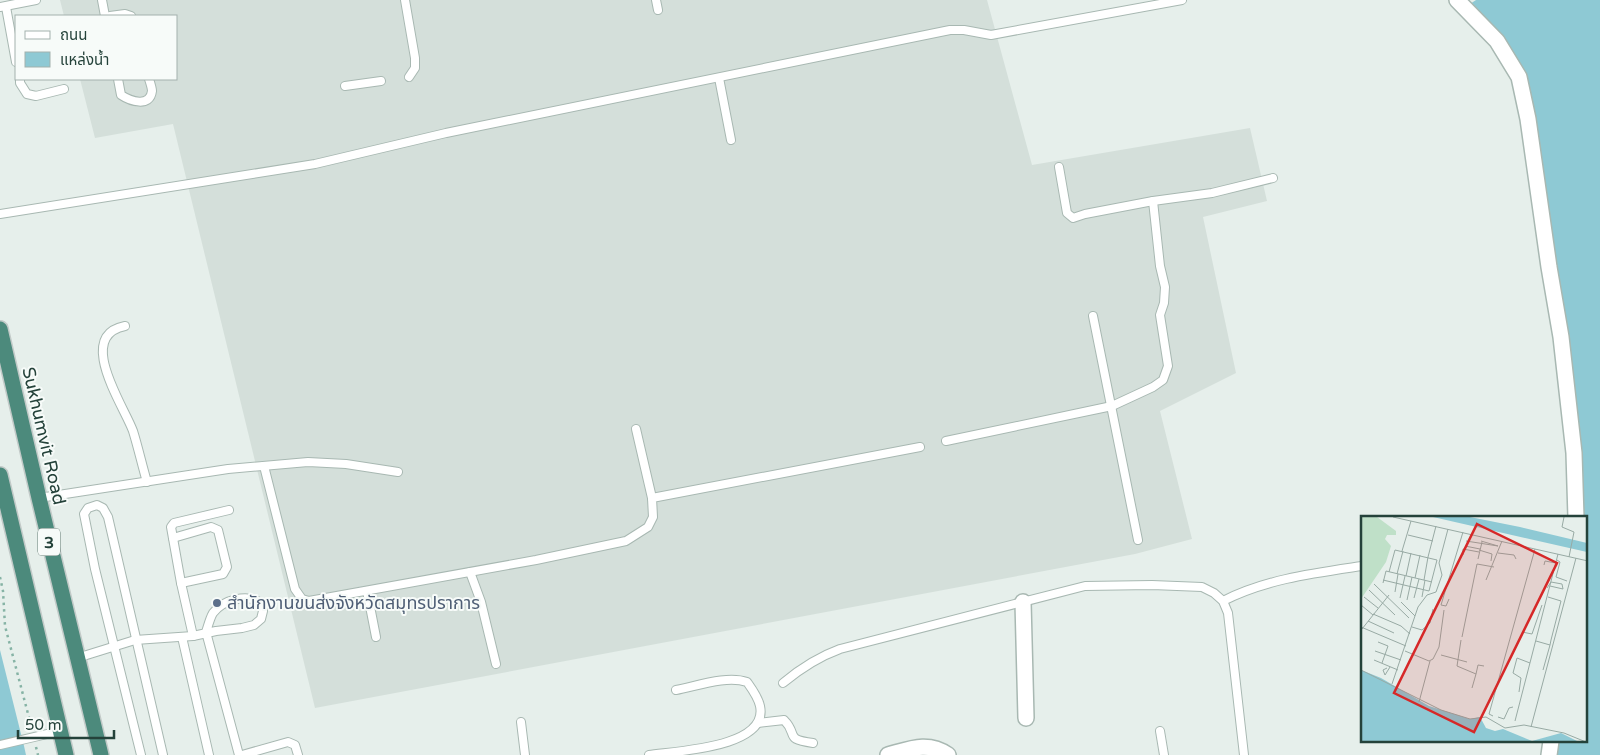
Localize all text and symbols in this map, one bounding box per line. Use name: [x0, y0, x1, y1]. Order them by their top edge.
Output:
legend: [15, 15, 178, 80]
text: ถนน: [60, 26, 87, 44]
text: แหล่งน้ำ: [60, 49, 109, 69]
street label: Sukhumvit Road: [17, 365, 71, 507]
inset map: [1361, 516, 1588, 742]
road number: 3: [38, 528, 60, 556]
place label: สำนักงานขนส่งจังหวัดสมุทรปราการ: [227, 592, 480, 614]
marker: สำนักงานขนส่งจังหวัดสมุทรปราการ: [211, 597, 223, 609]
scale bar: [18, 708, 114, 740]
text: 50 m: [25, 716, 62, 734]

